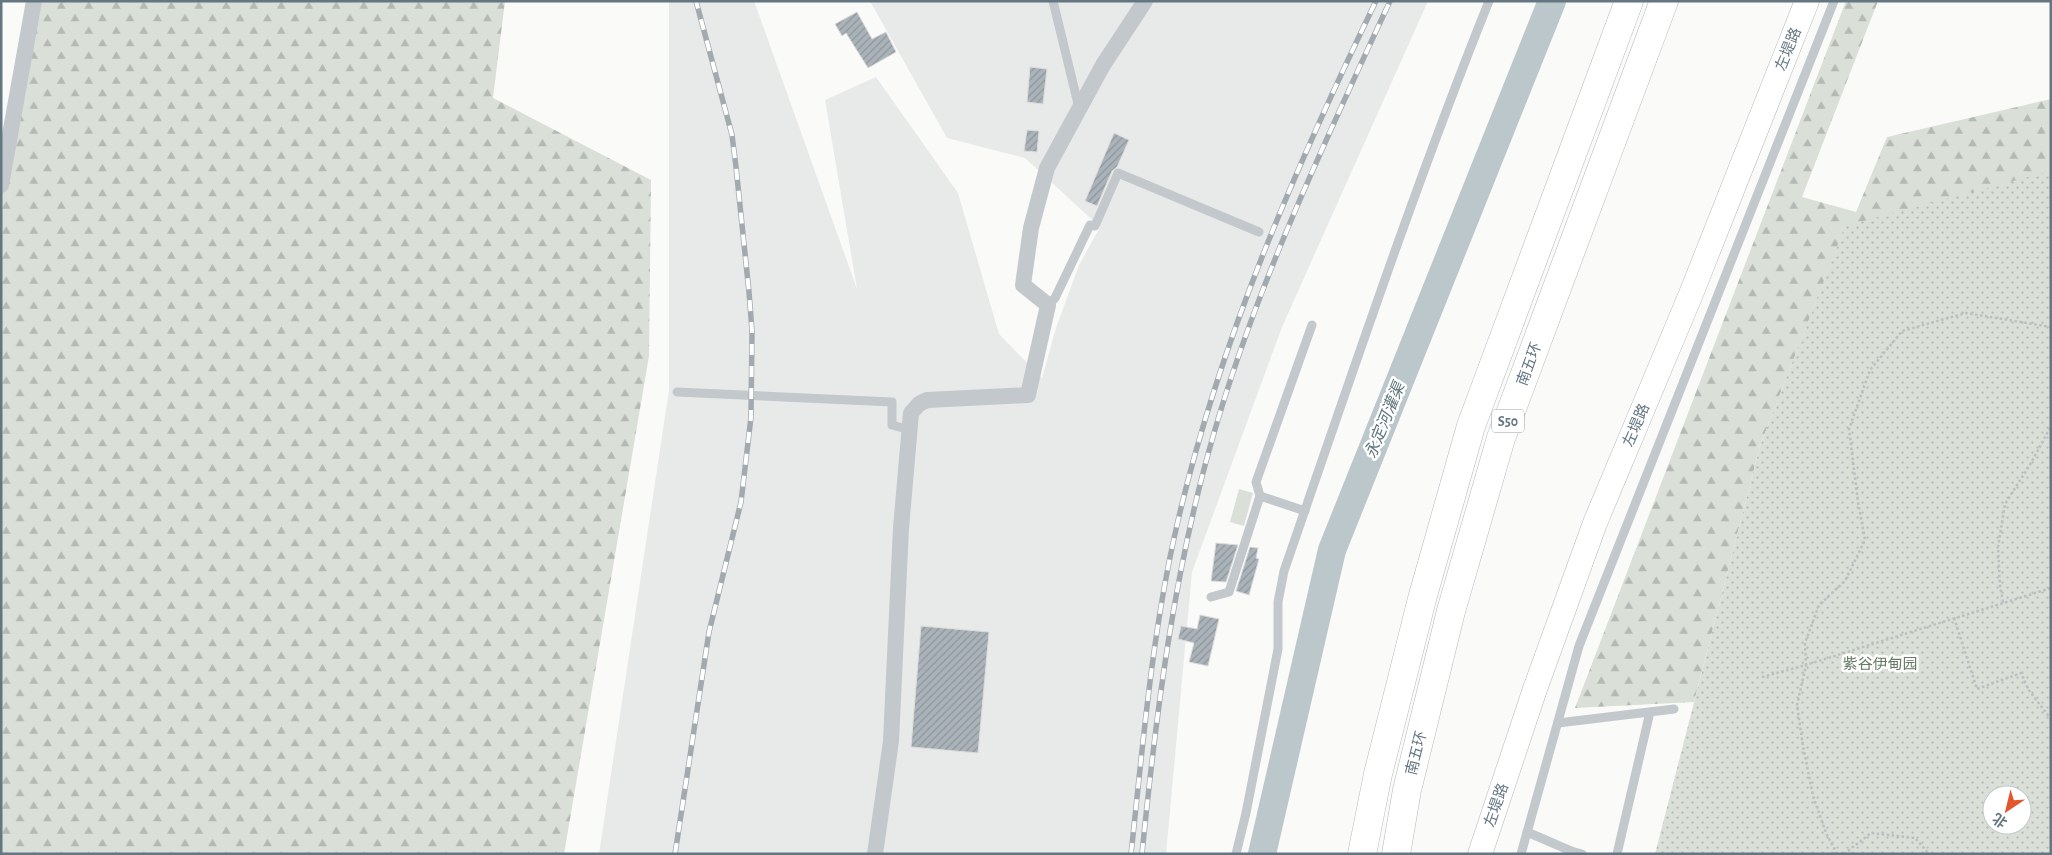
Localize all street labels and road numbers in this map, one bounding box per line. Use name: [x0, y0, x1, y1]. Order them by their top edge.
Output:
street label: 左堤路: [1772, 25, 1804, 73]
street label: 南五环: [1514, 340, 1544, 388]
street label: 左堤路: [1620, 401, 1652, 449]
road number: S50: [1492, 410, 1524, 432]
street label: 南五环: [1403, 729, 1429, 777]
street label: 左堤路: [1481, 781, 1511, 829]

